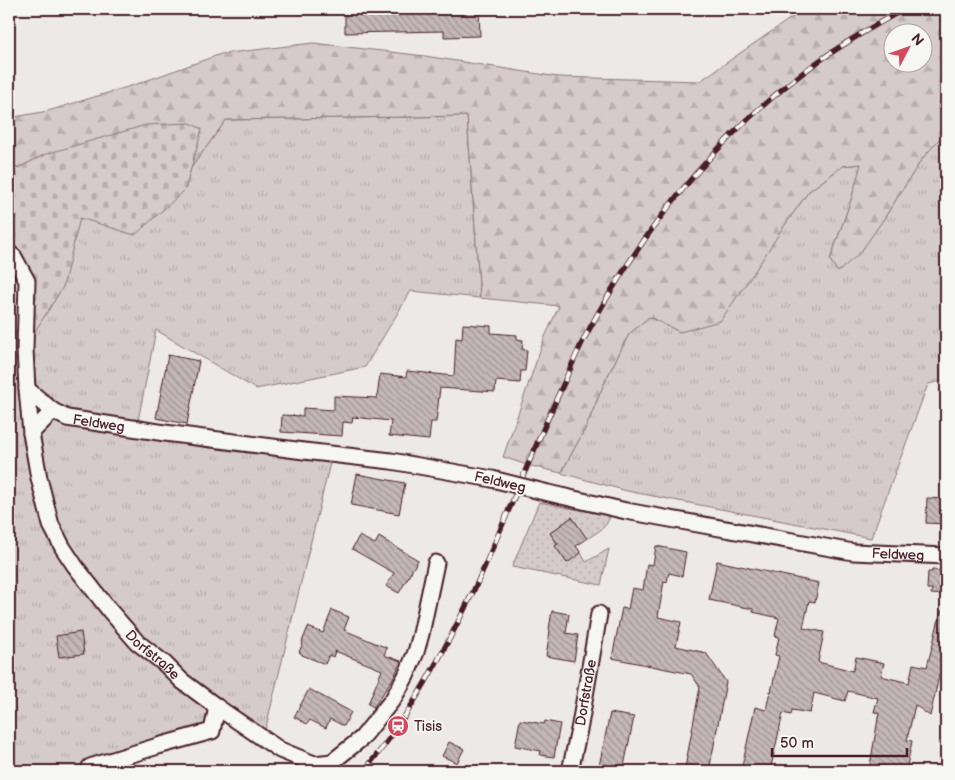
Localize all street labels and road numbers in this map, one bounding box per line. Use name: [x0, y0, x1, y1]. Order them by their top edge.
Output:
street label: Feldweg: [72, 411, 126, 435]
street label: Feldweg: [473, 468, 527, 496]
street label: Feldweg: [871, 544, 925, 564]
street label: Dorfstraße: [122, 626, 184, 683]
street label: Dorfstraße: [572, 658, 600, 727]

